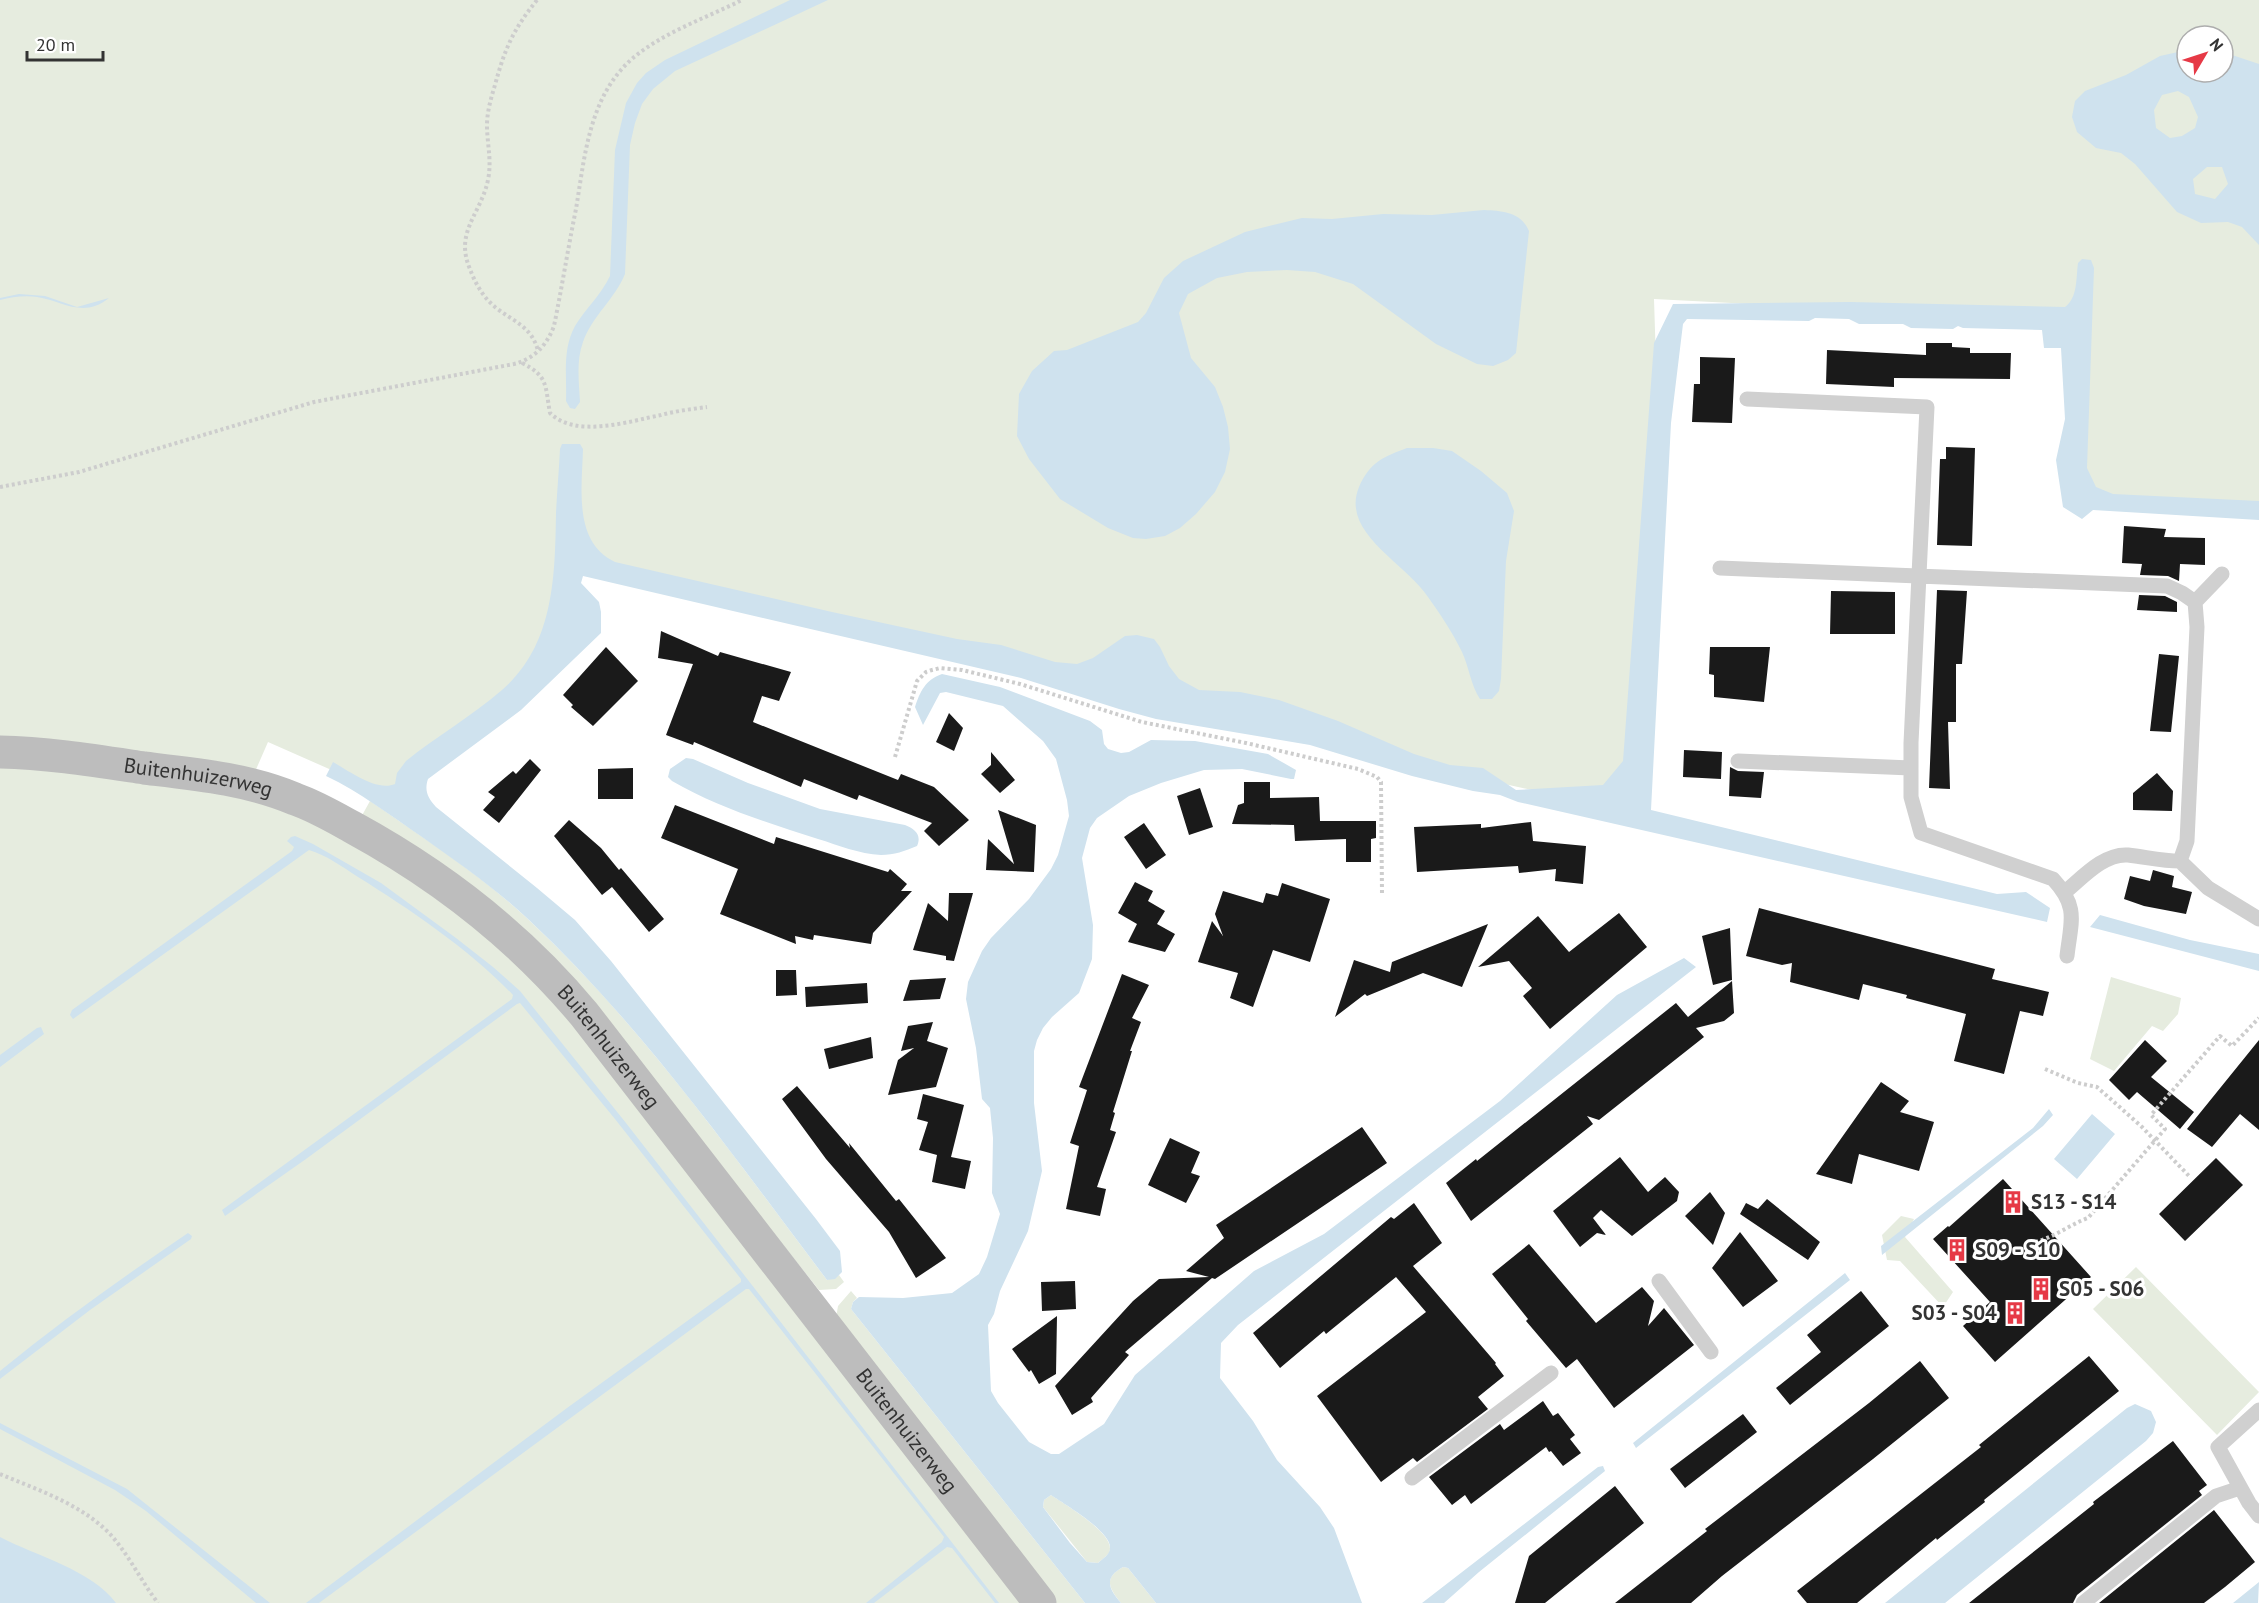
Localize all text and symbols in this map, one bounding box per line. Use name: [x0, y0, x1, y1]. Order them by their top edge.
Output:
scale bar: [27, 24, 104, 62]
north arrow: [2175, 24, 2235, 84]
text: 20 m: [36, 33, 75, 56]
text: N: [2206, 34, 2228, 55]
street label: Buitenhuizerweg: [122, 751, 276, 803]
street label: Buitenhuizerweg: [552, 979, 666, 1114]
place label: S13 - S14: [2031, 1188, 2117, 1215]
building icon: S13 - S14: [2000, 1189, 2026, 1215]
place label: S09 - S10: [1975, 1236, 2061, 1263]
building icon: S09 - S10: [1944, 1237, 1970, 1263]
place label: S05 - S06: [2059, 1275, 2144, 1302]
building icon: S05 - S06: [2028, 1276, 2054, 1302]
place label: S03 - S04: [1912, 1299, 1997, 1326]
building icon: S03 - S04: [2002, 1300, 2028, 1326]
street label: Buitenhuizerweg: [850, 1363, 964, 1498]

